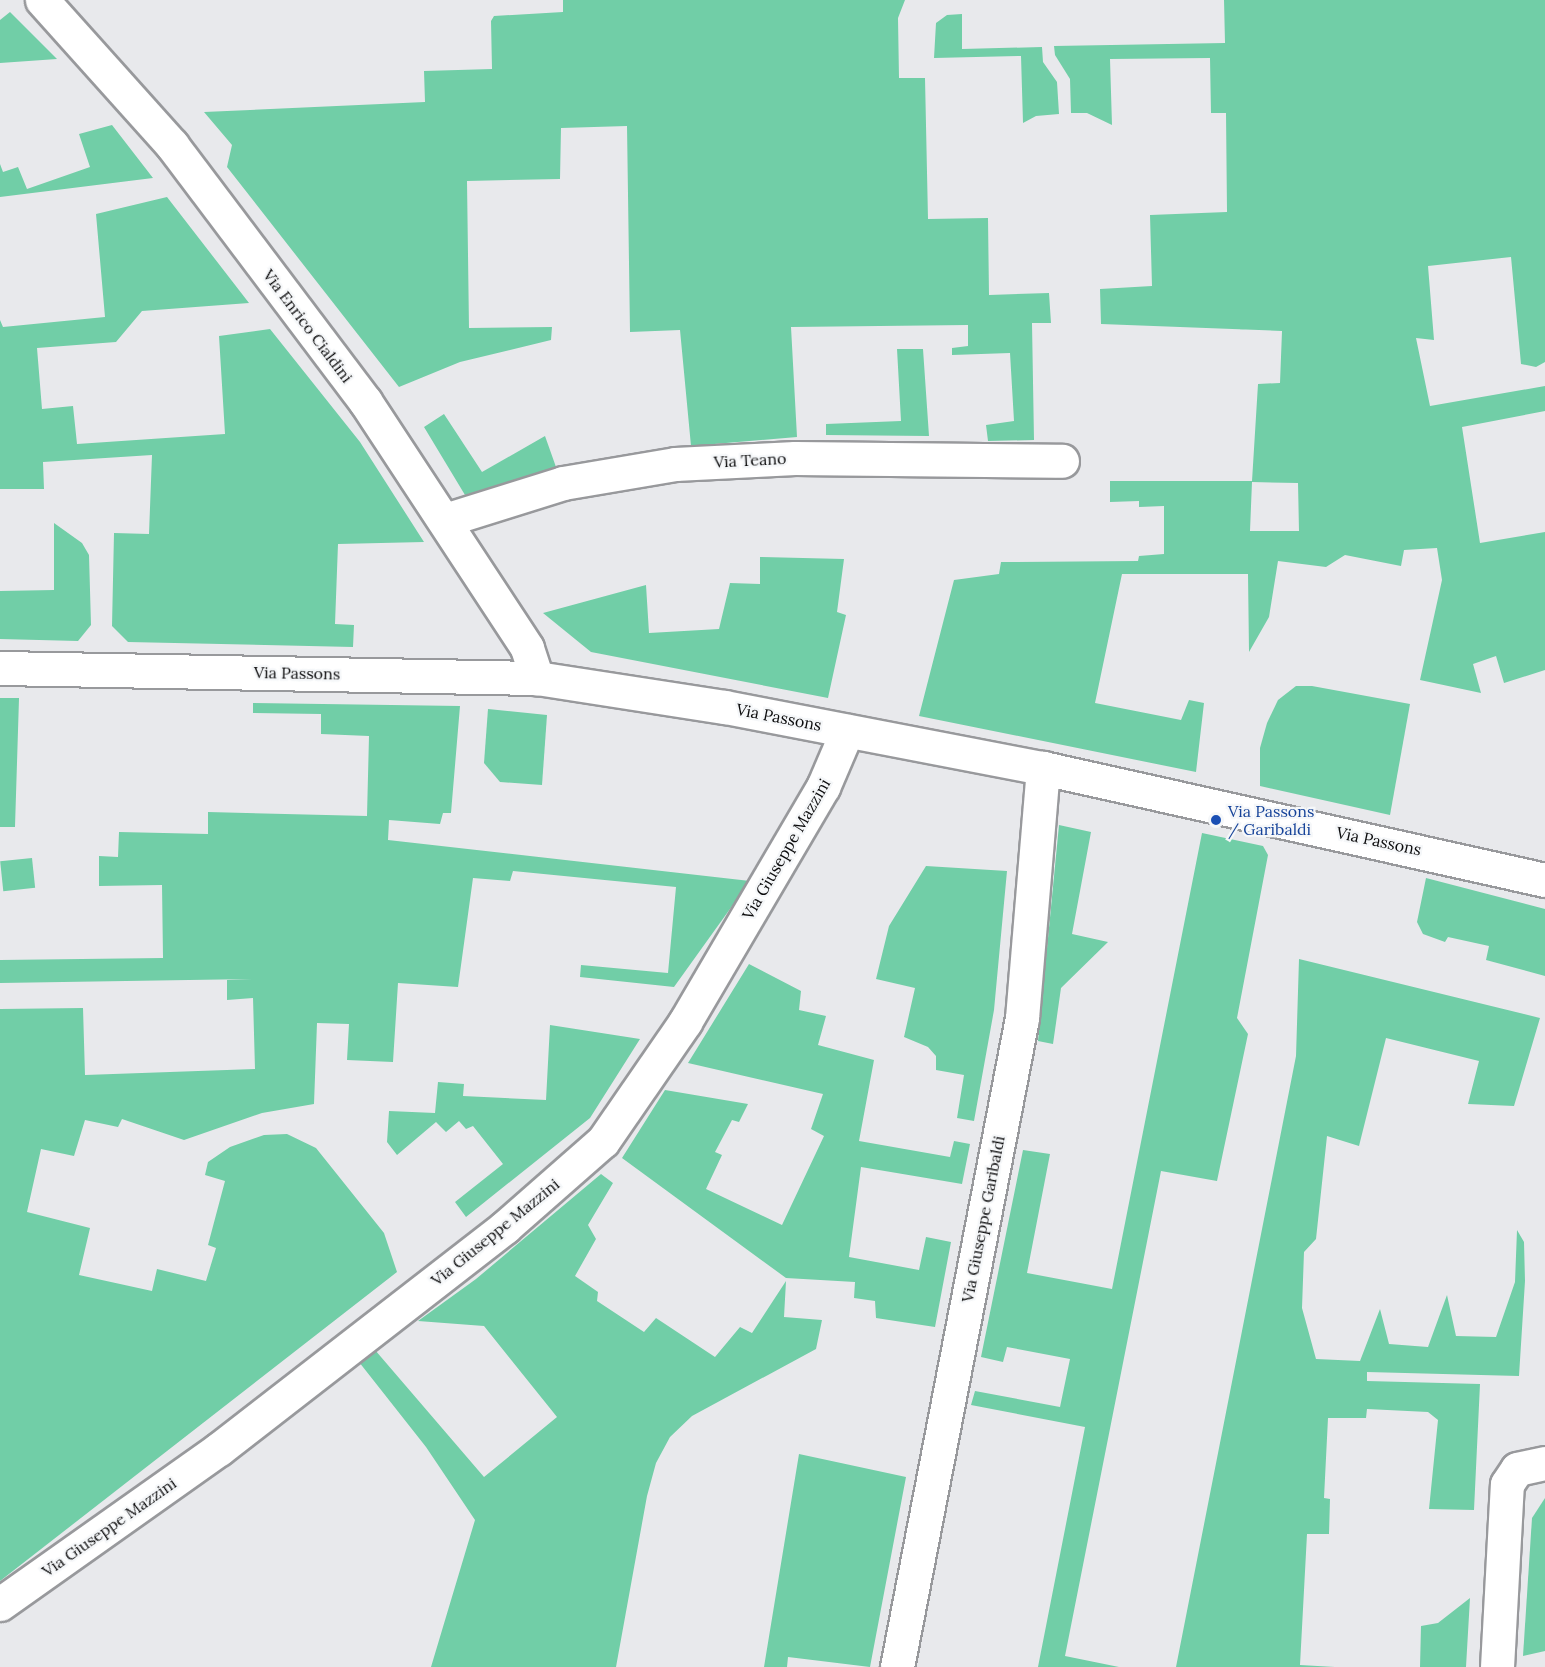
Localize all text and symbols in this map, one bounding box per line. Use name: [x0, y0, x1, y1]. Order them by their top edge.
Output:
street label: Via Enrico Cialdini: [259, 266, 357, 386]
street label: Via Teano: [713, 449, 787, 471]
street label: Via Passons: [254, 663, 340, 683]
street label: Via Passons: [735, 699, 823, 735]
street label: Via Giuseppe Mazzini: [738, 775, 834, 923]
place label: Via Passons / Garibaldi: [1228, 801, 1314, 839]
marker: Via Passons / Garibaldi: [1209, 813, 1223, 827]
street label: Via Passons: [1335, 823, 1423, 859]
street label: Via Giuseppe Garibaldi: [957, 1134, 1009, 1304]
street label: Via Giuseppe Mazzini: [427, 1174, 563, 1290]
street label: Via Giuseppe Mazzini: [38, 1473, 180, 1581]

